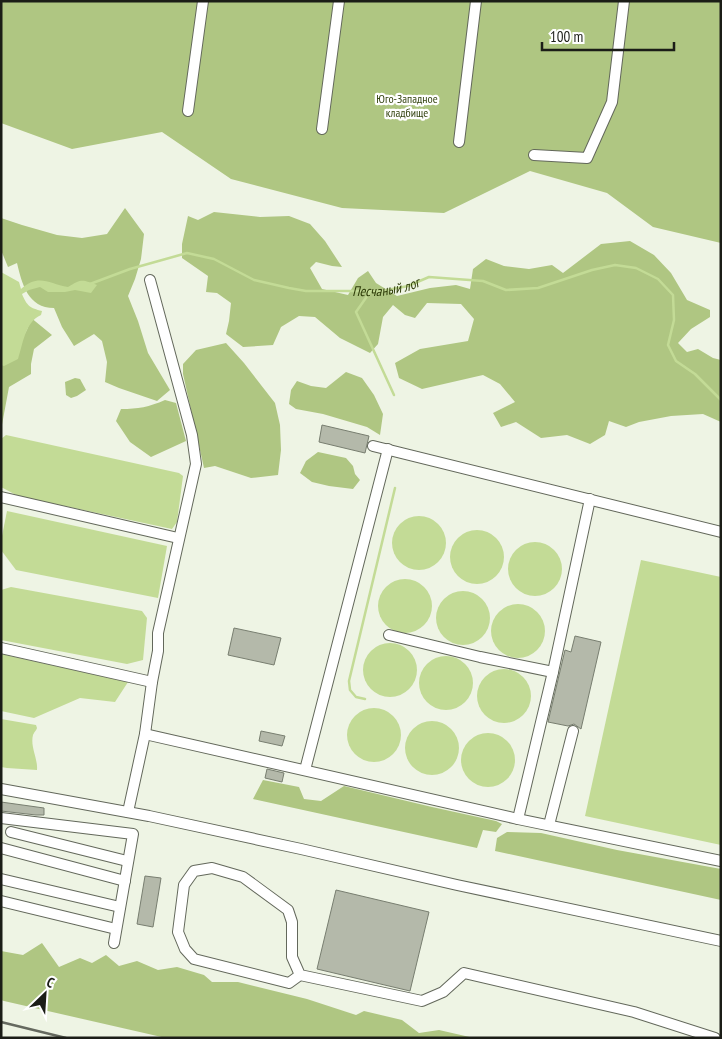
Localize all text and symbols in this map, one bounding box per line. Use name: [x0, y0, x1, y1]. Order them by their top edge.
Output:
scale bar: [542, 20, 674, 52]
text: 100 m: [550, 27, 583, 46]
park label: Юго-Западное кладбище: [376, 91, 438, 120]
water label: Песчаный лог: [352, 272, 424, 300]
north arrow: [20, 969, 70, 1019]
text: С: [44, 973, 58, 992]

